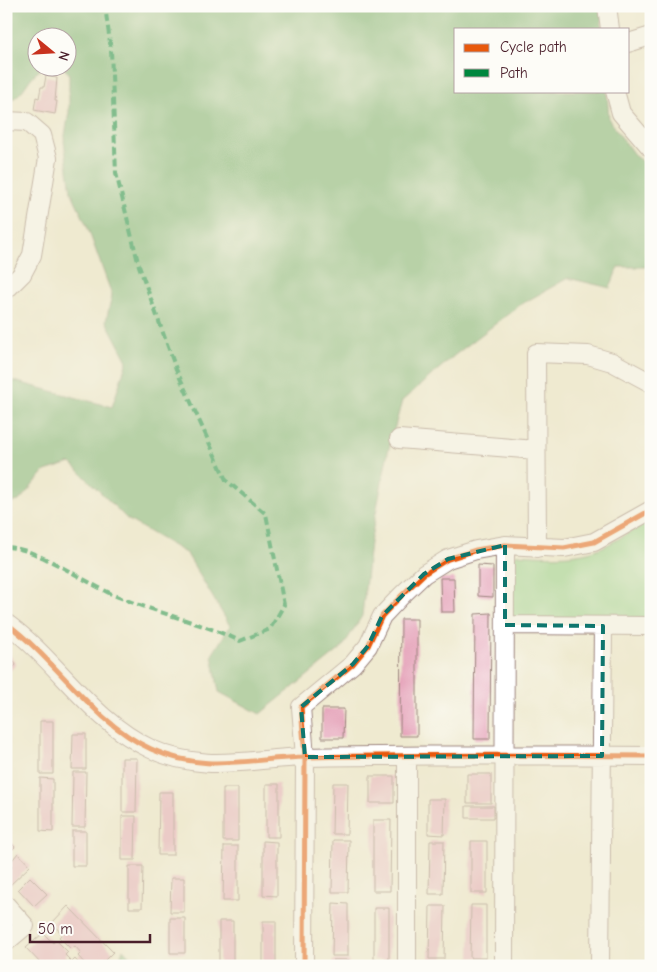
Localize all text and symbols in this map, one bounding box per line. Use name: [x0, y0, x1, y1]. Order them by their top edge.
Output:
north arrow: [28, 28, 78, 78]
legend: [454, 28, 630, 92]
text: Cycle path: [500, 38, 567, 56]
text: N: [54, 49, 73, 63]
text: Path: [500, 64, 528, 82]
scale bar: [30, 912, 150, 944]
text: 50 m: [38, 920, 73, 938]

